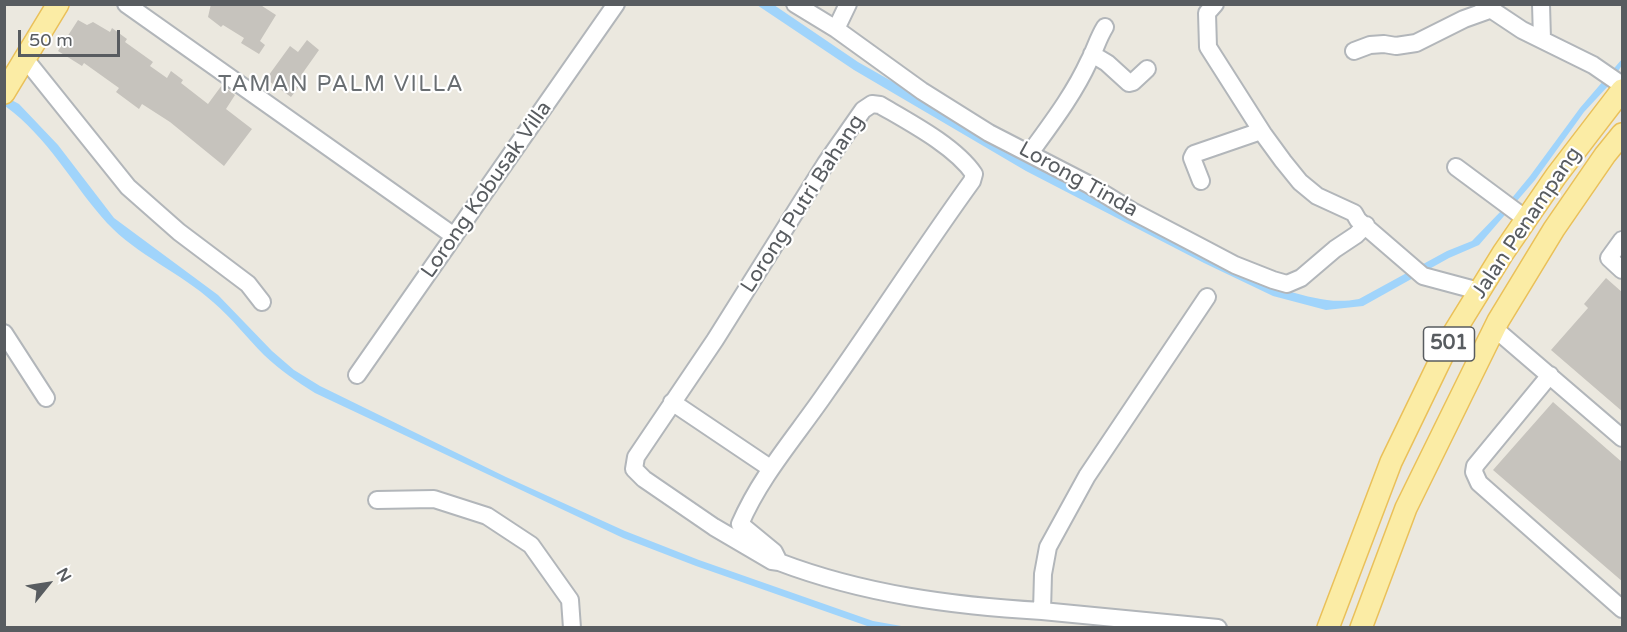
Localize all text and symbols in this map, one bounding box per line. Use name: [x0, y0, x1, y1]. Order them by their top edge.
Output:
scale bar: [21, 18, 123, 56]
text: 50 m: [29, 29, 73, 51]
district label: TAMAN PALM VILLA: [218, 72, 464, 98]
street label: Lorong Kobusak Villa: [416, 97, 558, 283]
street label: Lorong Putri Bahang: [736, 110, 870, 298]
street label: Lorong Tinda: [1014, 137, 1142, 223]
street label: Jalan Penampang: [1467, 142, 1587, 304]
road number: 501: [1424, 327, 1474, 361]
north arrow: [18, 554, 78, 614]
text: N: [52, 564, 75, 586]

